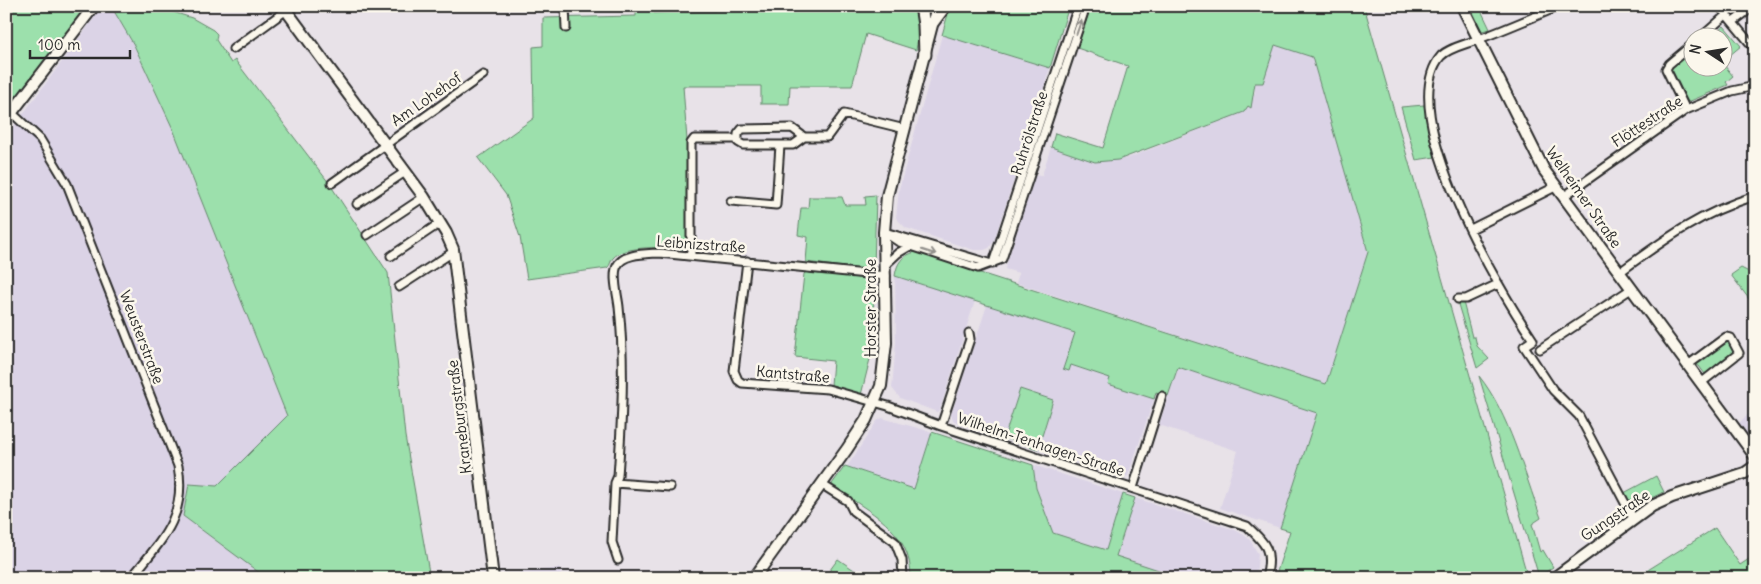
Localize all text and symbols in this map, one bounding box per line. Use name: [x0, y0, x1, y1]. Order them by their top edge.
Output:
one-way arrow: [1075, 20, 1084, 35]
scale bar: [30, 28, 130, 60]
north arrow: [1684, 28, 1734, 78]
text: 100 m: [38, 35, 80, 54]
text: N: [1685, 43, 1705, 56]
street label: Am Lohehof: [387, 67, 466, 130]
street label: Ruhrölstraße: [1006, 89, 1052, 177]
street label: Flöttestraße: [1608, 91, 1686, 151]
street label: Welheimer Straße: [1542, 143, 1626, 251]
street label: Leibnizstraße: [656, 231, 746, 257]
one-way arrow: [920, 247, 936, 257]
street label: Horster Straße: [861, 259, 880, 357]
street label: Weusterstraße: [115, 288, 169, 386]
street label: Kraneburgstraße: [443, 359, 475, 475]
street label: Kantstraße: [755, 361, 831, 387]
street label: Wilhelm-Tenhagen-Straße: [955, 408, 1127, 480]
street label: Gungstraße: [1577, 485, 1653, 545]

